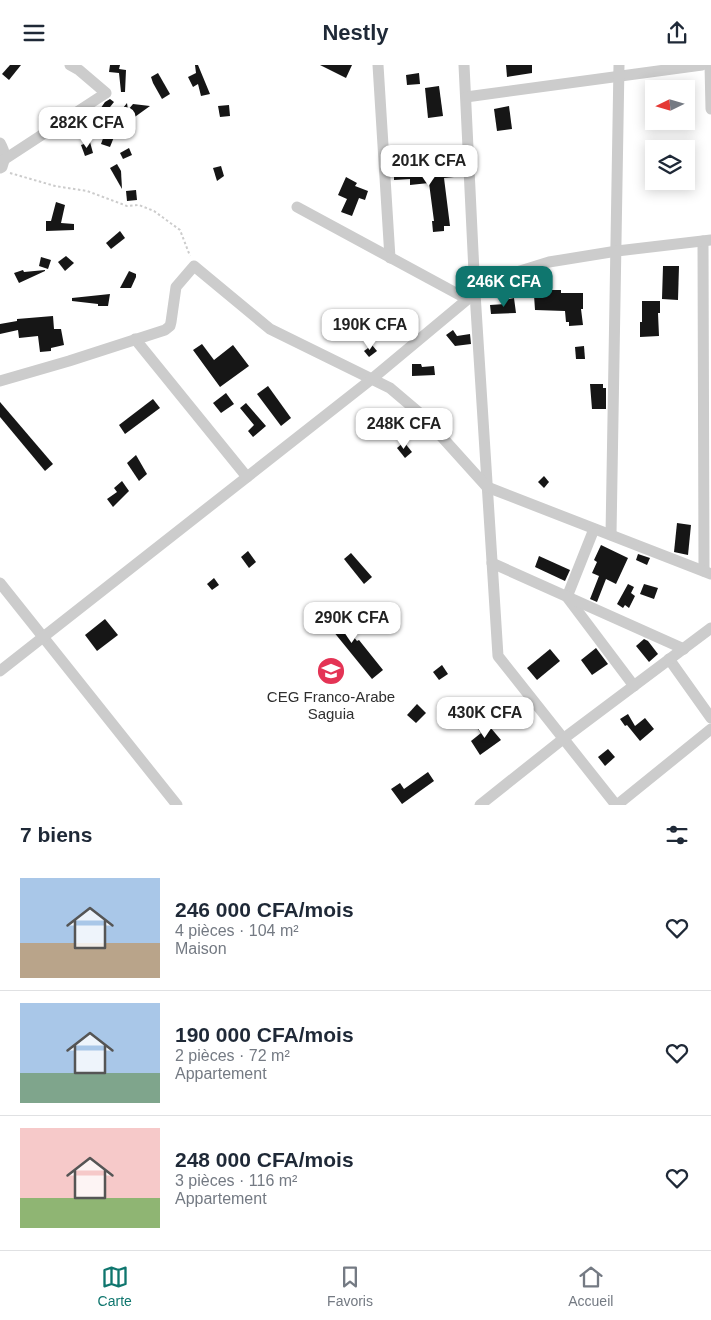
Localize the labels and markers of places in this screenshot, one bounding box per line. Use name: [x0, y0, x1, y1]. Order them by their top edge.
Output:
pin: 282K CFA: [35, 107, 139, 149]
pin: 201K CFA: [377, 145, 481, 187]
pin: 246K CFA: [452, 265, 556, 308]
pin: 190K CFA: [318, 309, 422, 351]
pin: 248K CFA: [352, 407, 456, 450]
pin: 290K CFA: [300, 601, 404, 644]
school or university icon: CEG Franco-Arabe Saguia: [316, 656, 346, 686]
place label: CEG Franco-Arabe Saguia: [267, 688, 395, 722]
pin: 430K CFA: [433, 697, 537, 739]

